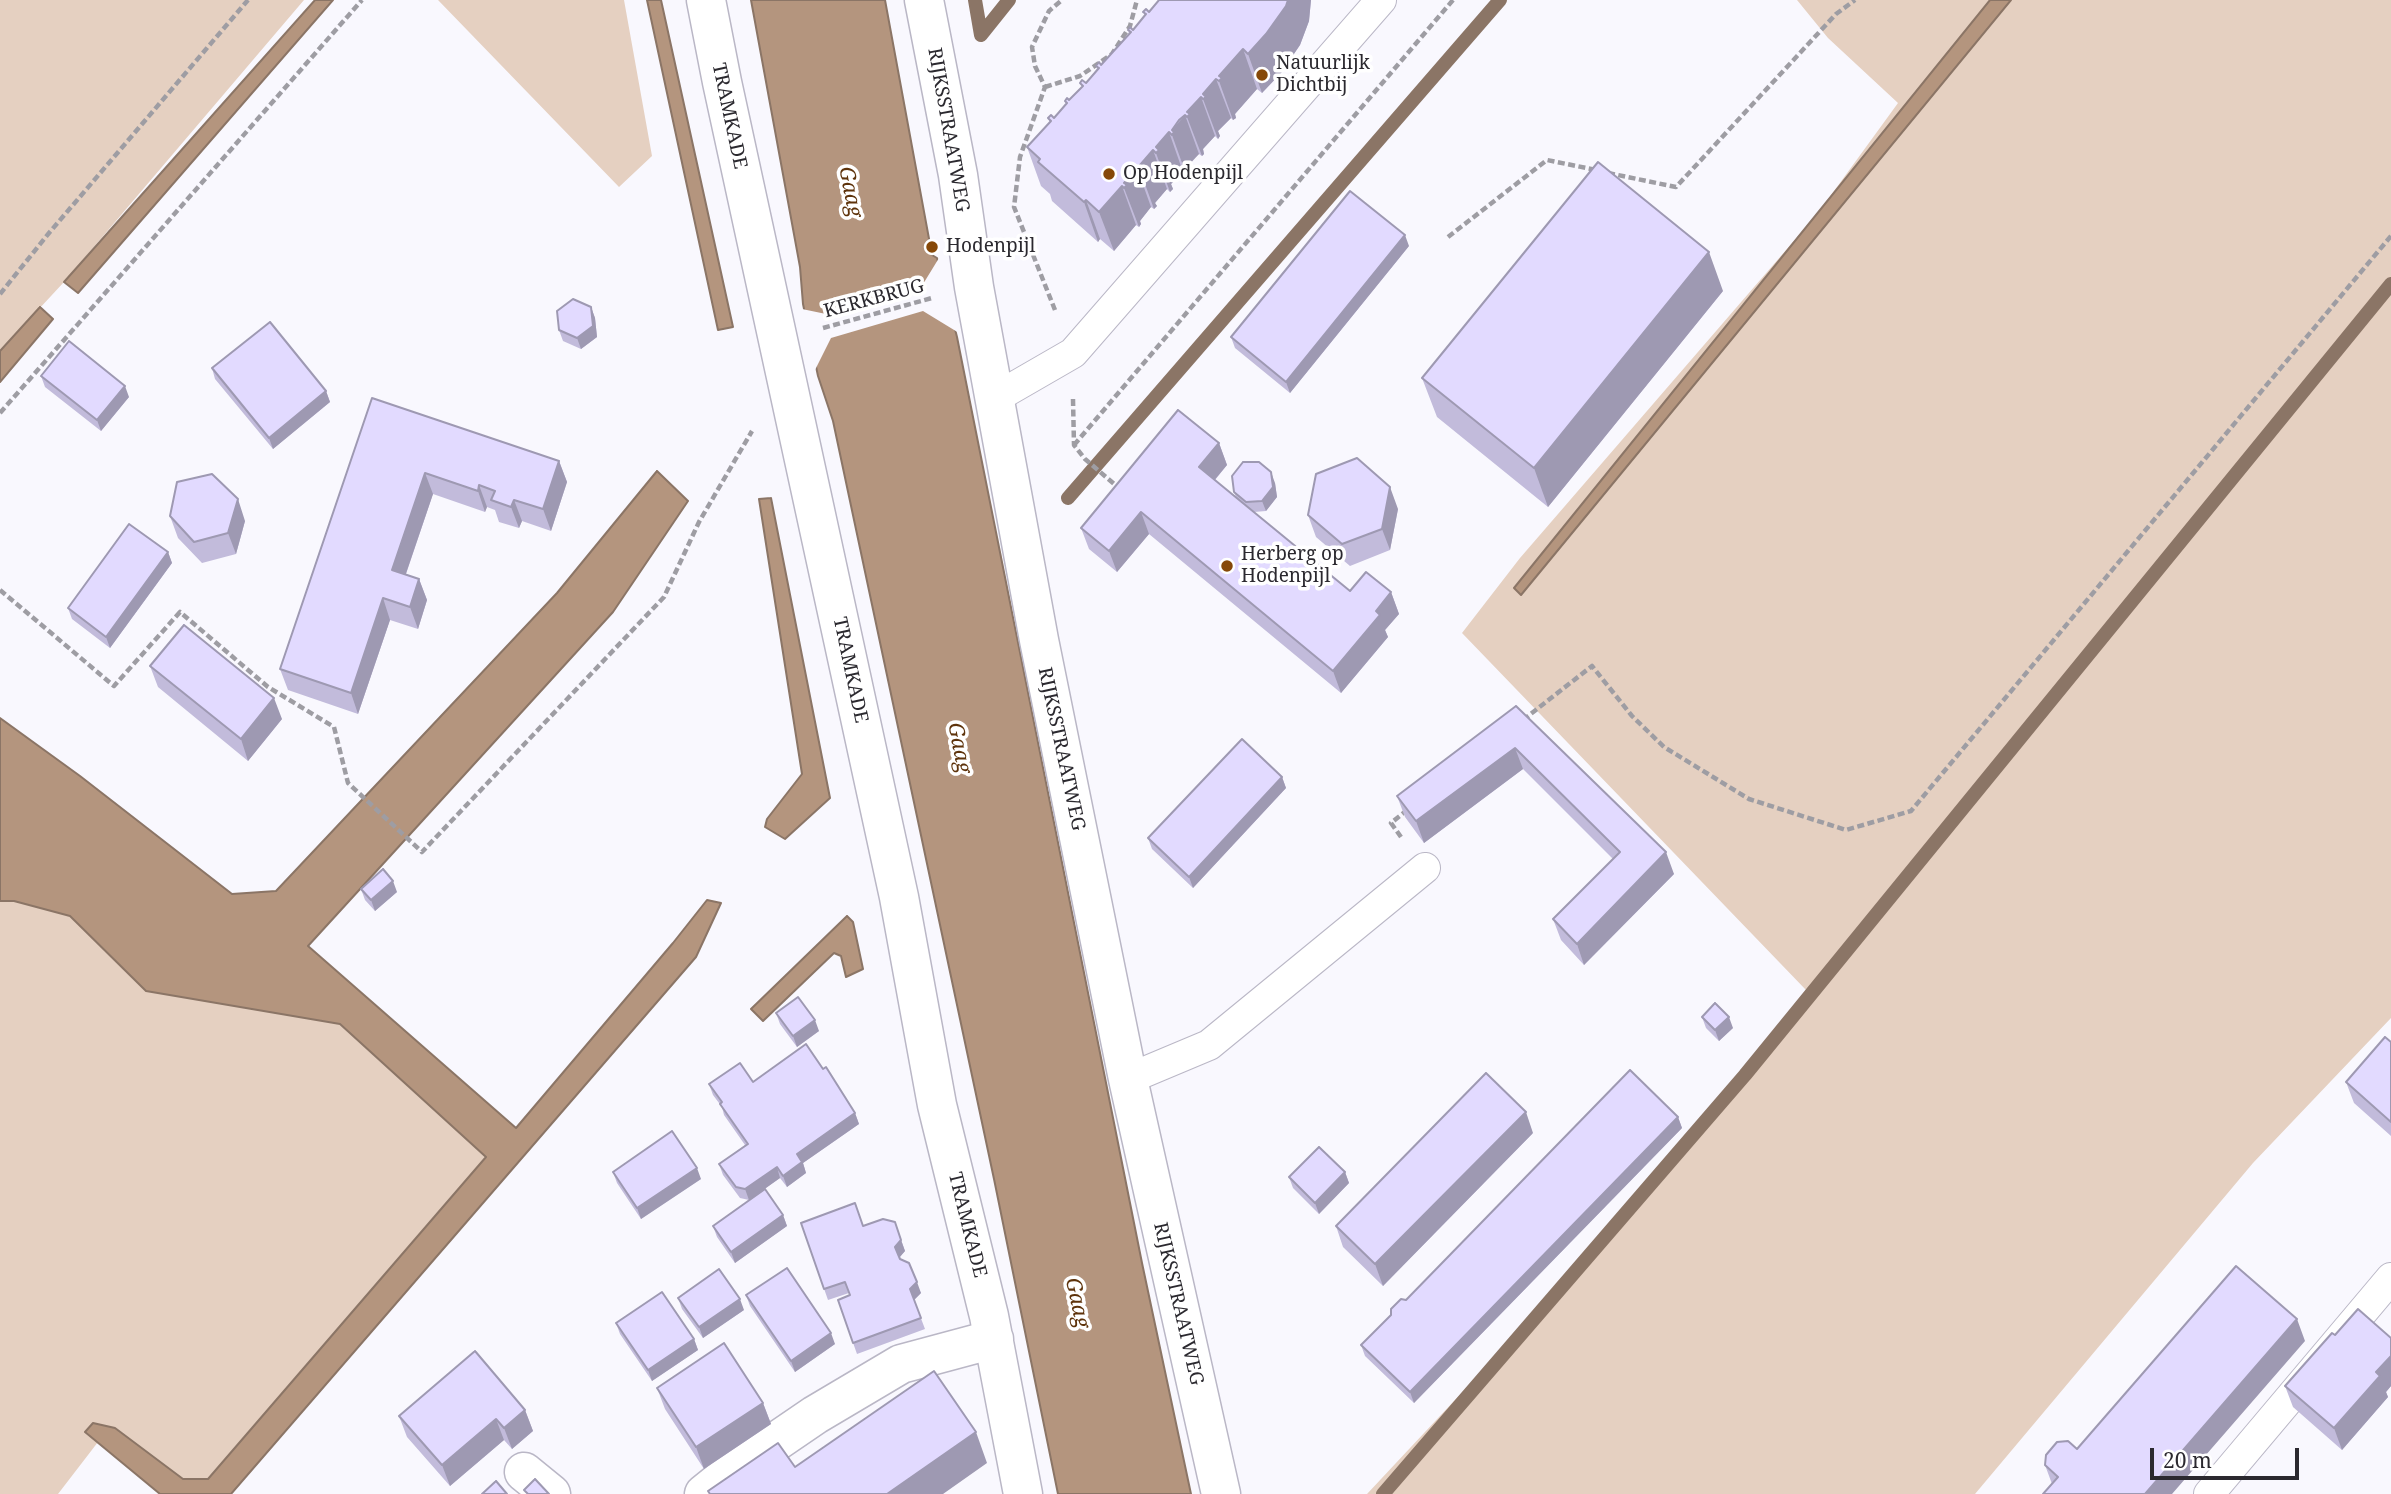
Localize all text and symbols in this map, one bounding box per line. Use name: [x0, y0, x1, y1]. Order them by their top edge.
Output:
street label: RIJKSSTRAATWEG: [922, 46, 974, 214]
place label: Natuurlijk Dichtbij: [1276, 53, 1370, 97]
street label: TRAMKADE: [707, 61, 751, 171]
marker: Natuurlijk Dichtbij: [1254, 67, 1270, 83]
place label: Op Hodenpijl: [1123, 163, 1243, 185]
water label: Gaag: [833, 165, 867, 219]
marker: Op Hodenpijl: [1101, 166, 1117, 182]
place label: Hodenpijl: [946, 236, 1035, 258]
marker: Hodenpijl: [924, 239, 940, 255]
street label: KERKBRUG: [821, 275, 927, 323]
place label: Herberg op Hodenpijl: [1241, 544, 1344, 588]
marker: Herberg op Hodenpijl: [1219, 558, 1235, 574]
street label: TRAMKADE: [828, 615, 872, 725]
street label: RIJKSSTRAATWEG: [1033, 665, 1089, 833]
water label: Gaag: [942, 721, 976, 775]
street label: TRAMKADE: [943, 1170, 991, 1280]
street label: RIJKSSTRAATWEG: [1148, 1220, 1208, 1388]
water label: Gaag: [1059, 1275, 1095, 1331]
scale bar: [2153, 1434, 2302, 1478]
text: 20 m: [2163, 1446, 2212, 1474]

